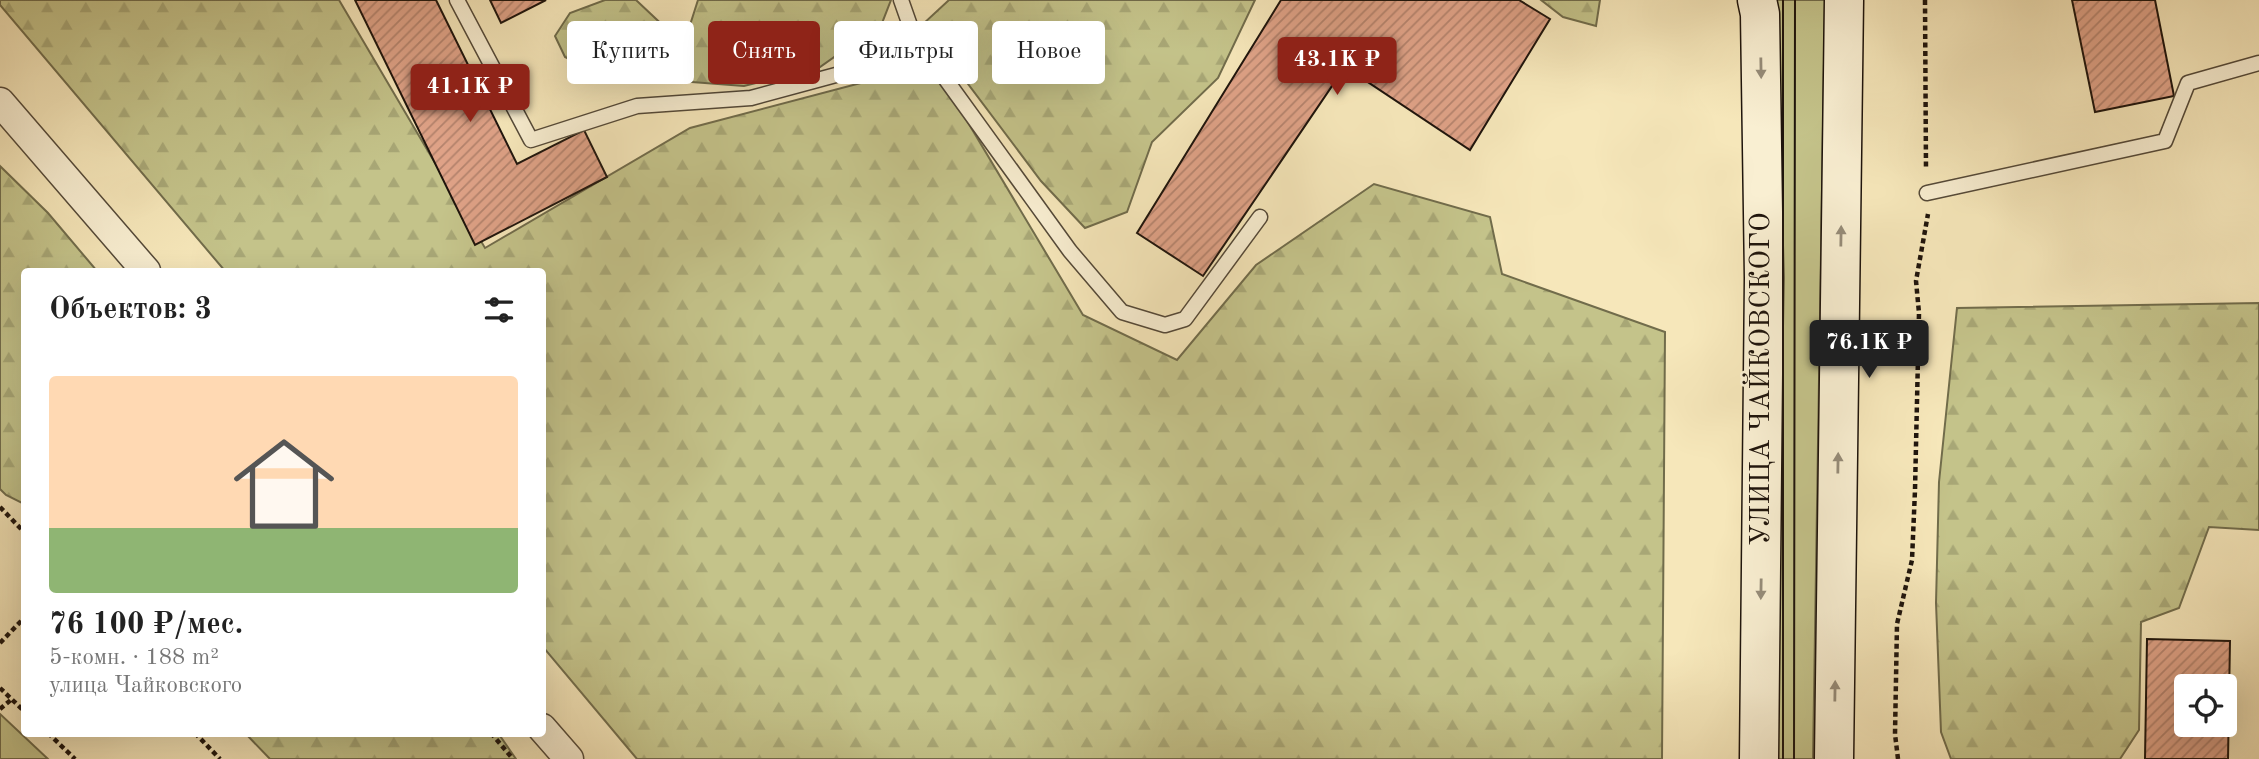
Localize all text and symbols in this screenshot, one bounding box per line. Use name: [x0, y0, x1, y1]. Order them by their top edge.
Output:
chip: Купить: [567, 21, 694, 84]
chip: Снять: [708, 21, 820, 84]
chip: Фильтры: [834, 21, 978, 84]
chip: Новое: [992, 21, 1105, 84]
pin: 43.1K ₽: [1272, 38, 1402, 97]
text: 43.1K ₽: [1294, 48, 1380, 71]
one-way arrow: [1755, 57, 1766, 79]
pin: 41.1K ₽: [405, 64, 535, 124]
text: 41.1K ₽: [427, 75, 513, 98]
street label: УЛИЦА ЧАЙКОВСКОГО: [1742, 212, 1776, 546]
one-way arrow: [1835, 225, 1847, 247]
icon: filters: [480, 291, 518, 329]
text: Объектов: 3: [49, 295, 212, 325]
pin: 76.1K ₽: [1804, 320, 1934, 380]
text: 76.1K ₽: [1826, 331, 1912, 354]
icon: home: [221, 421, 347, 547]
one-way arrow: [1832, 452, 1844, 474]
one-way arrow: [1755, 579, 1767, 601]
text: 76 100 ₽/мес.: [49, 610, 243, 640]
text: 5-комн. · 188 m²: [49, 646, 219, 669]
text: улица Чайковского: [49, 674, 242, 697]
map controls: [2174, 674, 2237, 737]
button: locate: [2174, 674, 2237, 737]
one-way arrow: [1829, 680, 1841, 702]

